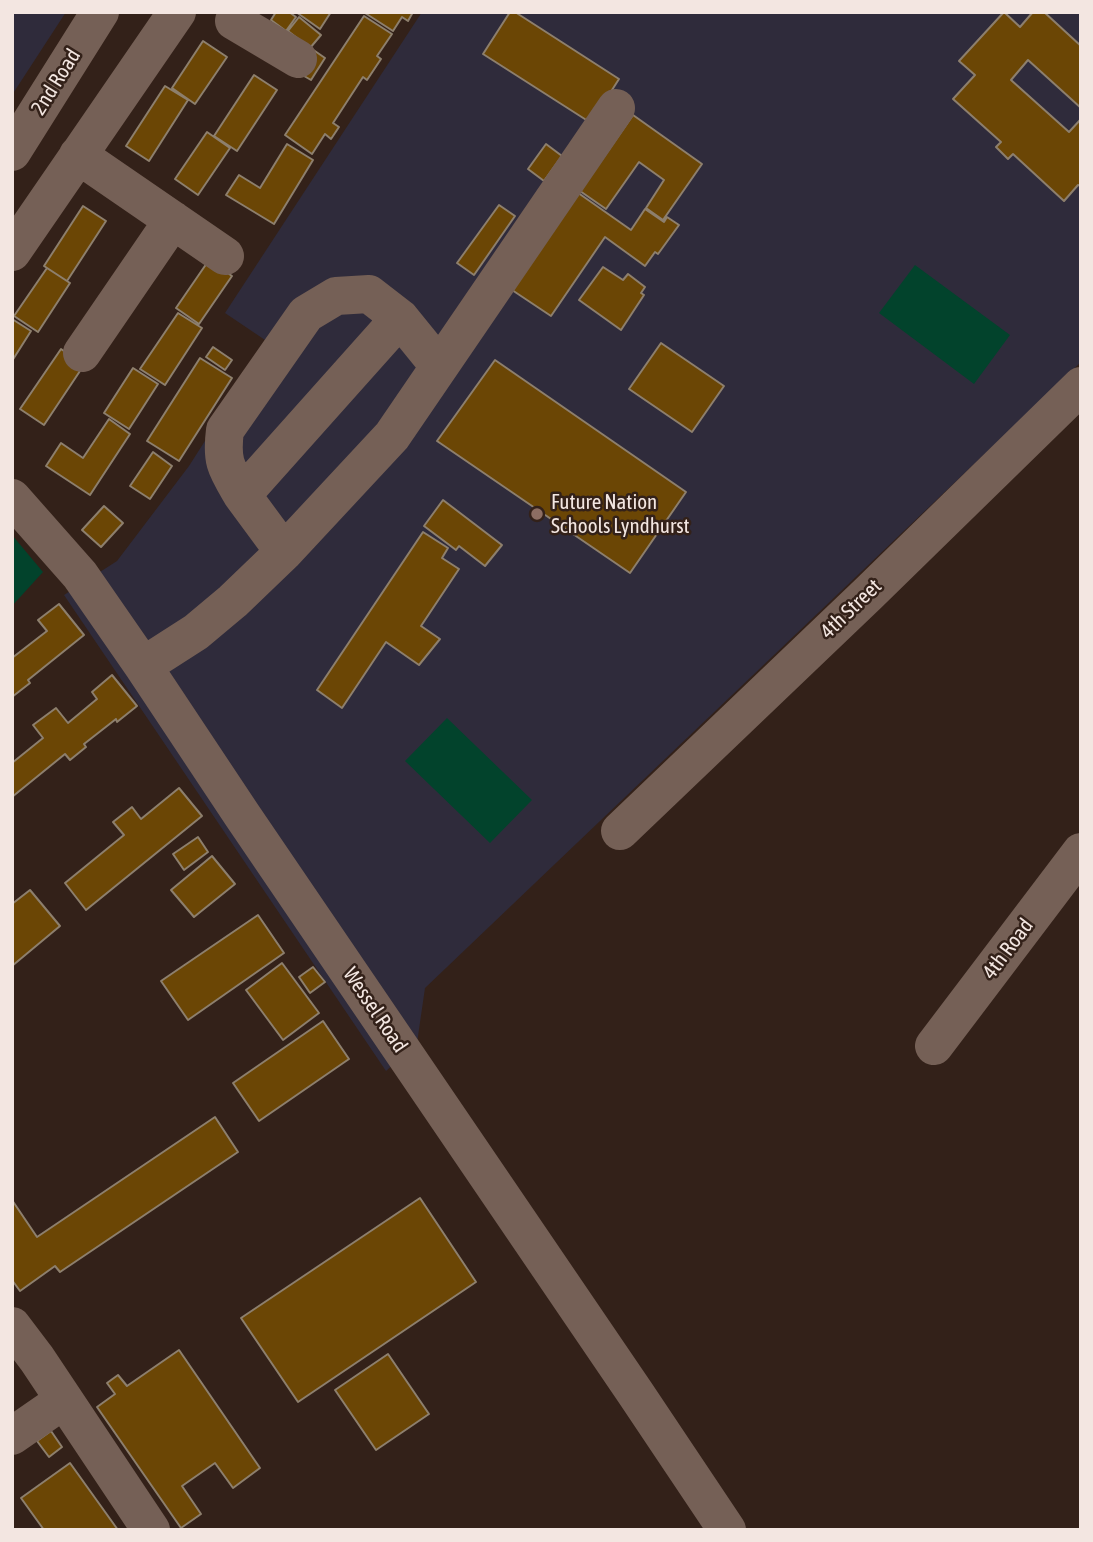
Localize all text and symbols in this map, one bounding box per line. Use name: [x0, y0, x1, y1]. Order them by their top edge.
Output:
street label: 2nd Road: [26, 44, 86, 120]
place label: Future Nation Schools Lyndhurst: [551, 489, 690, 539]
marker: Future Nation Schools Lyndhurst: [529, 506, 545, 522]
street label: 4th Street: [815, 574, 887, 644]
street label: 4th Road: [977, 914, 1039, 984]
street label: Wessel Road: [337, 963, 413, 1057]

